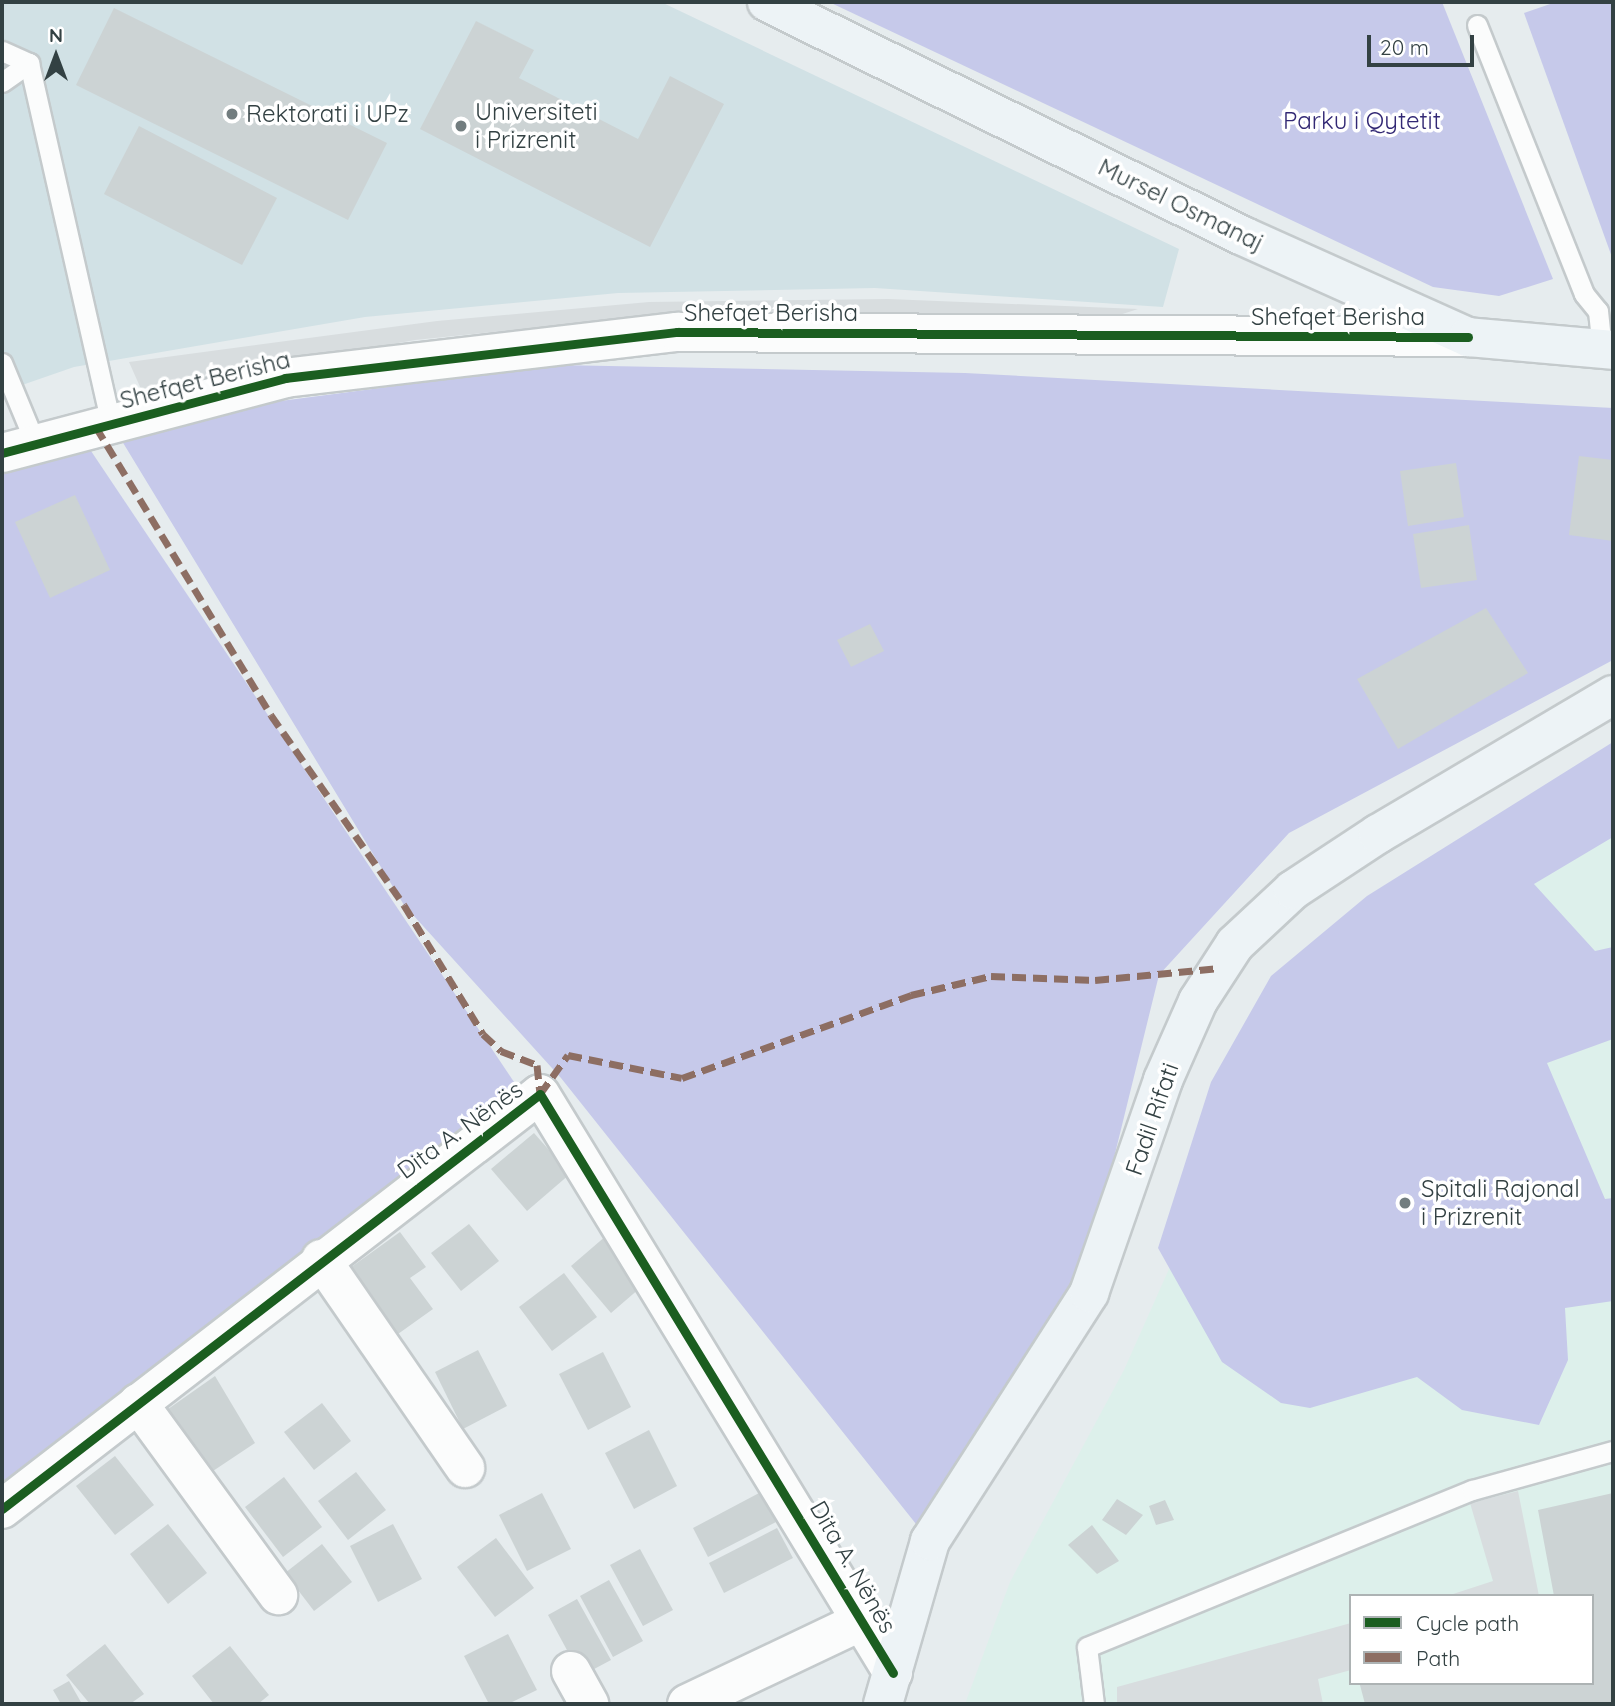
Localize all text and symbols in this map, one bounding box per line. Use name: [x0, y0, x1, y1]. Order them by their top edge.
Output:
north arrow: [21, 21, 91, 91]
scale bar: [1370, 21, 1477, 65]
text: N: [49, 23, 63, 47]
text: 20 m: [1380, 34, 1429, 60]
place label: Universiteti i Prizrenit: [475, 98, 598, 154]
place label: Rektorati i UPz: [246, 100, 409, 128]
marker: Rektorati i UPz: [224, 106, 240, 122]
park label: Parku i Qytetit: [1283, 107, 1441, 135]
marker: Universiteti i Prizrenit: [453, 118, 469, 134]
street label: Mursel Osmanaj: [1094, 152, 1268, 258]
street label: Shefqet Berisha: [684, 299, 858, 327]
street label: Shefqet Berisha: [1251, 303, 1425, 331]
street label: Shefqet Berisha: [117, 345, 293, 415]
street label: Fadil Rifati: [1119, 1059, 1185, 1179]
street label: Dita A. Nënës: [392, 1075, 528, 1185]
place label: Spitali Rajonal i Prizrenit: [1421, 1175, 1580, 1231]
marker: Spitali Rajonal i Prizrenit: [1395, 1193, 1415, 1213]
street label: Dita A. Nënës: [804, 1496, 902, 1638]
legend: [1349, 1594, 1594, 1685]
text: Cycle path: [1416, 1610, 1519, 1636]
text: Path: [1416, 1645, 1460, 1671]

